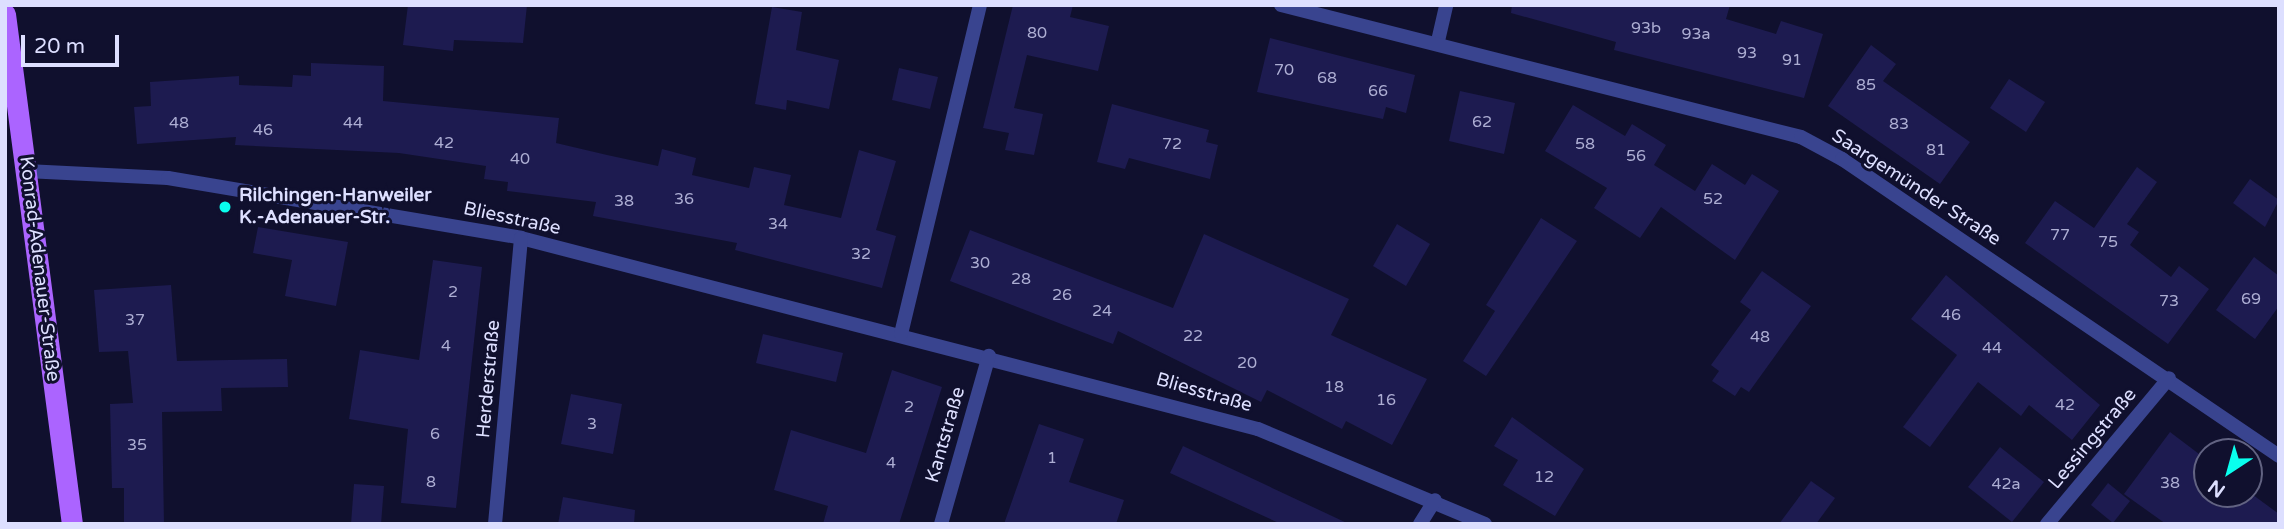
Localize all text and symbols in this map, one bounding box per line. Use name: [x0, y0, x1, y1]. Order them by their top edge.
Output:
house number: 93b: [1631, 18, 1661, 38]
scale bar: [24, 21, 122, 65]
house number: 80: [1027, 23, 1047, 43]
house number: 93a: [1681, 24, 1711, 44]
text: 20 m: [34, 34, 85, 59]
house number: 93: [1737, 43, 1757, 63]
house number: 91: [1782, 50, 1802, 70]
house number: 70: [1274, 60, 1294, 80]
house number: 68: [1317, 68, 1337, 88]
house number: 85: [1856, 75, 1876, 95]
house number: 66: [1368, 81, 1388, 101]
house number: 62: [1472, 112, 1492, 132]
house number: 48: [169, 113, 189, 133]
house number: 44: [343, 113, 363, 133]
house number: 83: [1889, 114, 1909, 134]
house number: 46: [253, 120, 273, 140]
street label: Saargemünder Straße: [1827, 125, 2005, 251]
house number: 42: [434, 133, 454, 153]
house number: 72: [1162, 134, 1182, 154]
house number: 58: [1575, 134, 1595, 154]
house number: 81: [1926, 140, 1946, 160]
house number: 56: [1626, 146, 1646, 166]
house number: 40: [510, 149, 530, 169]
street label: Konrad-Adenauer-Straße: [14, 155, 64, 383]
place label: Rilchingen-Hanweiler K.-Adenauer-Str.: [239, 185, 432, 229]
house number: 36: [674, 189, 694, 209]
house number: 52: [1703, 189, 1723, 209]
house number: 38: [614, 191, 634, 211]
street label: Bliesstraße: [461, 198, 563, 240]
marker: Rilchingen-Hanweiler K.-Adenauer-Str.: [217, 199, 233, 215]
house number: 34: [768, 214, 788, 234]
house number: 77: [2050, 225, 2070, 245]
house number: 75: [2098, 232, 2118, 252]
house number: 32: [851, 244, 871, 264]
house number: 30: [970, 253, 990, 273]
house number: 28: [1011, 269, 1031, 289]
house number: 2: [448, 282, 458, 302]
house number: 26: [1052, 285, 1072, 305]
house number: 69: [2241, 289, 2261, 309]
house number: 73: [2159, 291, 2179, 311]
house number: 24: [1092, 301, 1112, 321]
house number: 46: [1941, 305, 1961, 325]
house number: 37: [125, 310, 145, 330]
street label: Herderstraße: [472, 319, 506, 439]
house number: 22: [1183, 326, 1203, 346]
house number: 48: [1750, 327, 1770, 347]
house number: 4: [441, 336, 451, 356]
house number: 44: [1982, 338, 2002, 358]
house number: 20: [1237, 353, 1257, 373]
street label: Bliesstraße: [1153, 368, 1255, 418]
house number: 18: [1324, 377, 1344, 397]
street label: Kantstraße: [921, 384, 971, 486]
street label: Lessingstraße: [2044, 384, 2142, 494]
house number: 16: [1376, 390, 1396, 410]
house number: 42: [2055, 395, 2075, 415]
house number: 2: [904, 397, 914, 417]
house number: 3: [587, 414, 597, 434]
house number: 6: [430, 424, 440, 444]
house number: 35: [127, 435, 147, 455]
north arrow: [2193, 438, 2263, 508]
house number: 1: [1047, 448, 1057, 468]
house number: 4: [886, 453, 896, 473]
house number: 12: [1534, 467, 1554, 487]
house number: 8: [426, 472, 436, 492]
house number: 38: [2160, 473, 2180, 493]
house number: 42a: [1991, 474, 2021, 494]
text: N: [2204, 475, 2229, 502]

